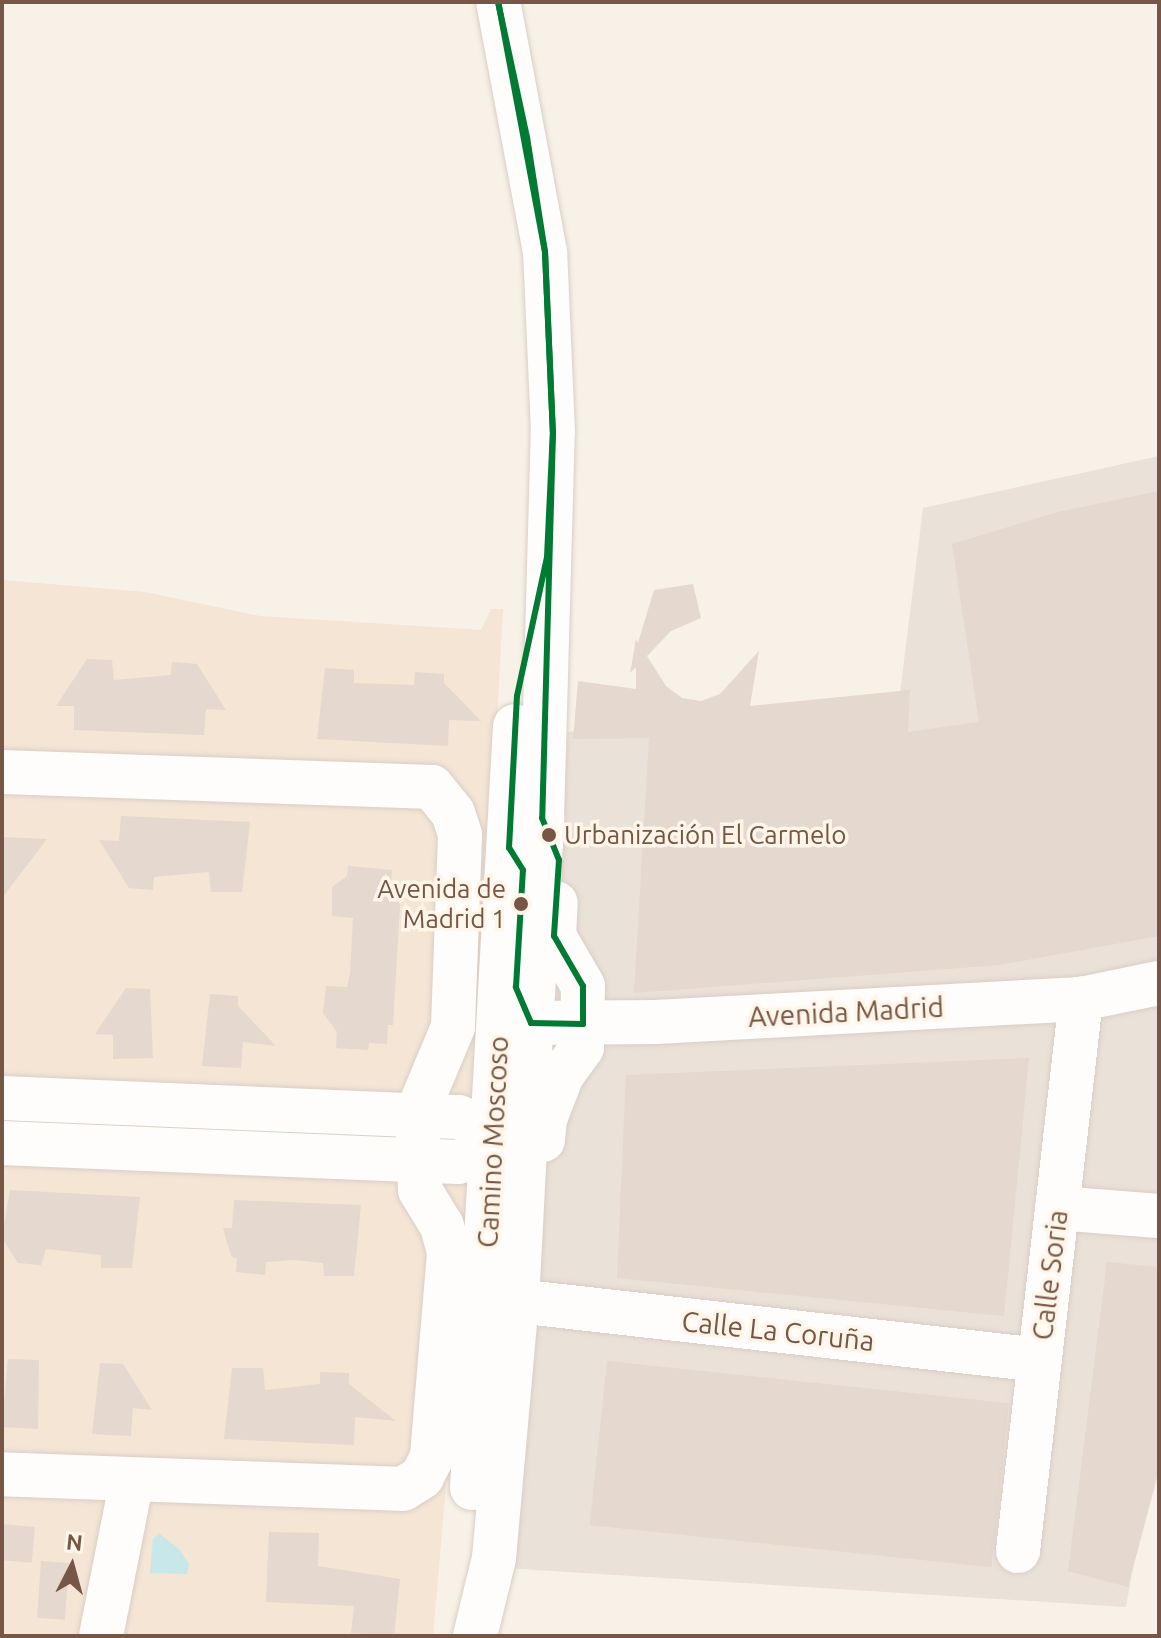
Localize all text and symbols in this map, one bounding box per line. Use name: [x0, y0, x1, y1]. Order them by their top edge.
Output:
place label: Urbanización El Carmelo: [564, 819, 846, 851]
marker: Urbanización El Carmelo: [541, 827, 557, 843]
place label: Avenida de Madrid 1: [377, 873, 506, 934]
marker: Avenida de Madrid 1: [513, 896, 529, 912]
street label: Avenida Madrid: [747, 990, 945, 1034]
street label: Camino Moscoso: [471, 1035, 515, 1249]
street label: Calle Soria: [1025, 1208, 1075, 1342]
street label: Calle La Coruña: [680, 1304, 876, 1358]
north arrow: [32, 1526, 112, 1606]
text: N: [65, 1528, 84, 1555]

